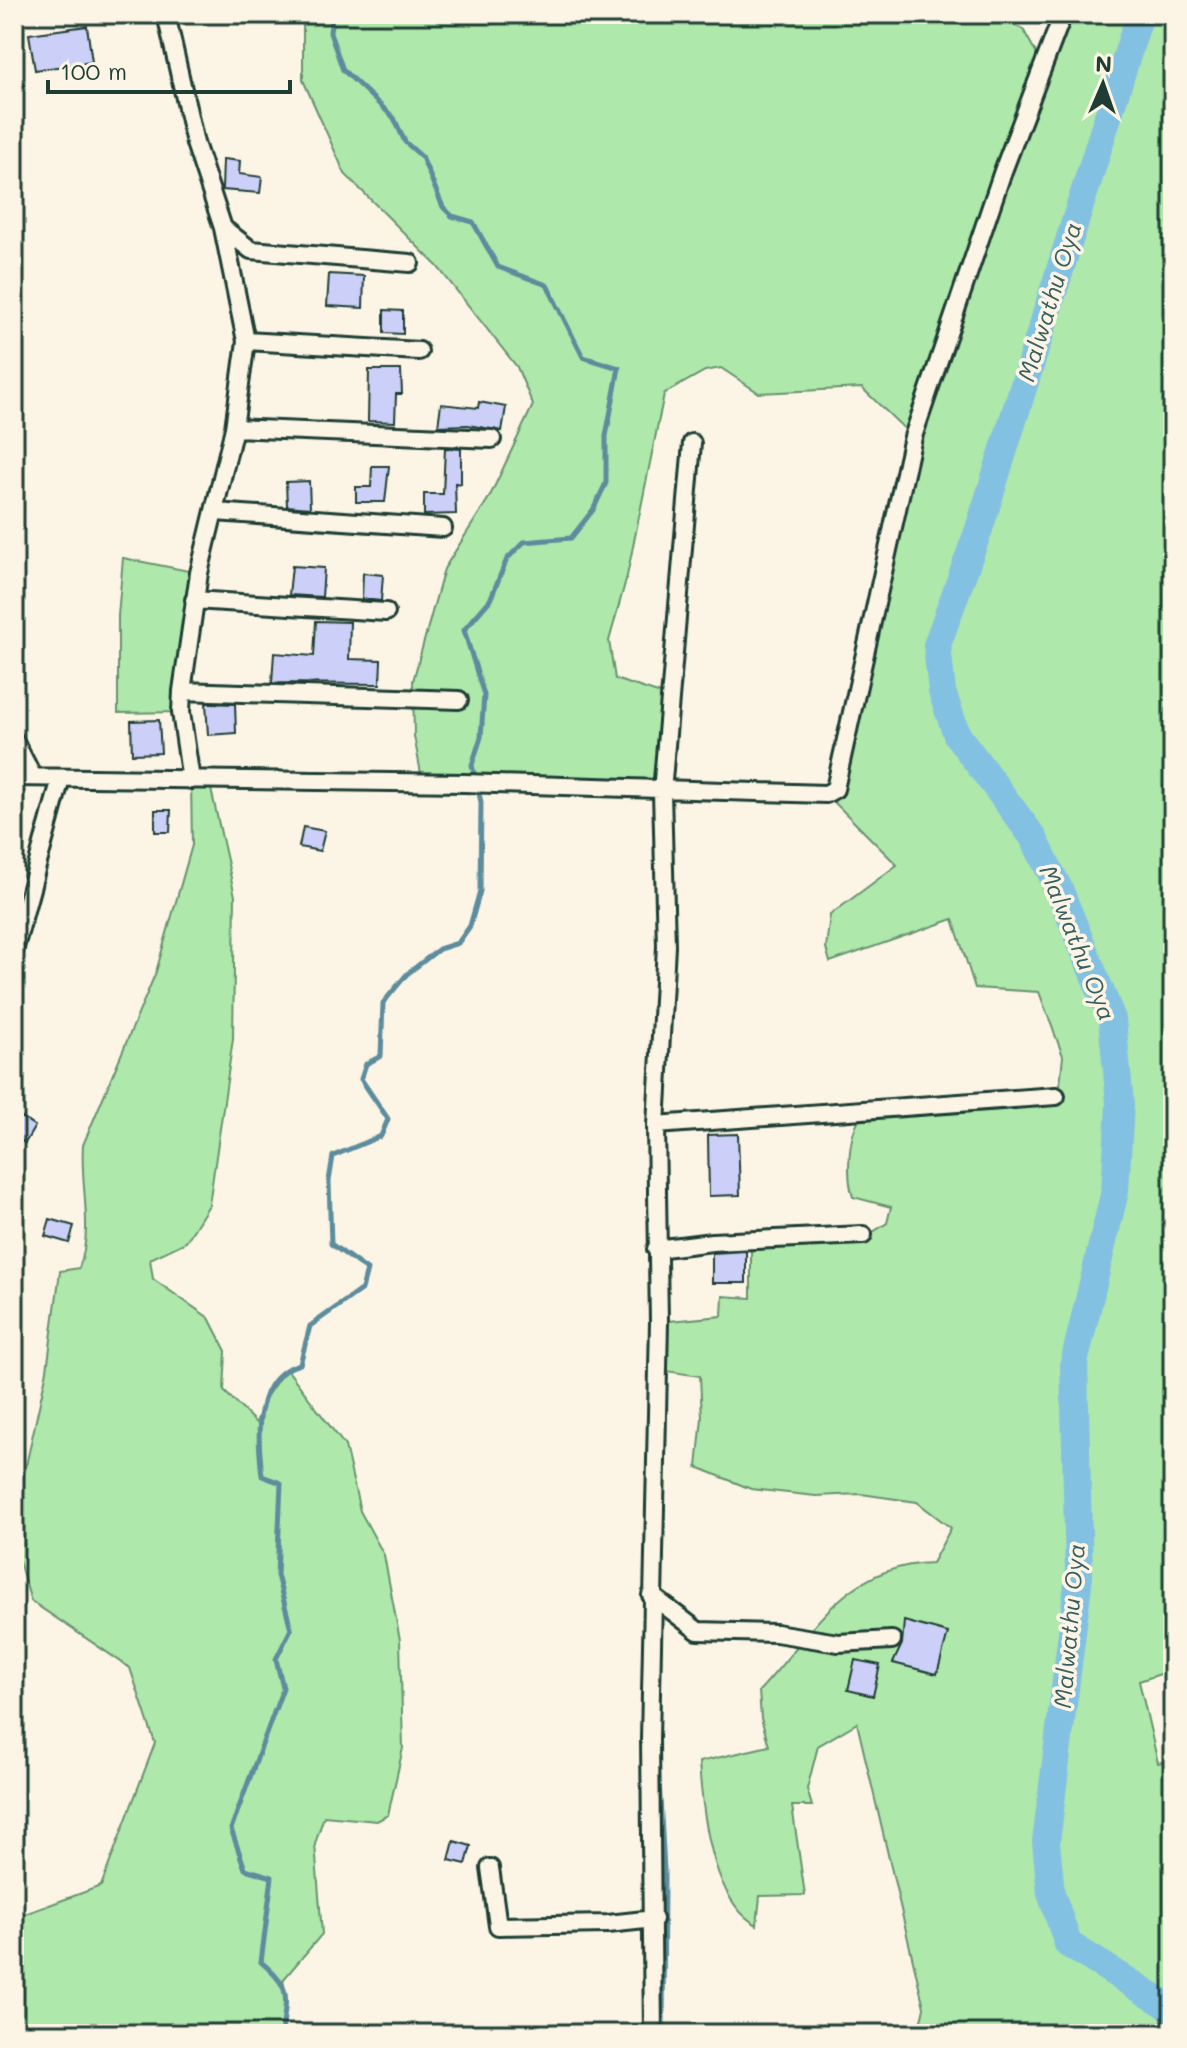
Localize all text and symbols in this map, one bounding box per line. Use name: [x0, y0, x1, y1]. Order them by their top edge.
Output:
scale bar: [48, 44, 290, 94]
north arrow: [1063, 44, 1143, 124]
text: N: [1095, 49, 1113, 78]
text: 100 m: [60, 55, 127, 86]
water label: Malwathu Oya: [1010, 218, 1088, 385]
water label: Malwathu Oya: [1033, 860, 1124, 1025]
water label: Malwathu Oya: [1046, 1542, 1091, 1709]

